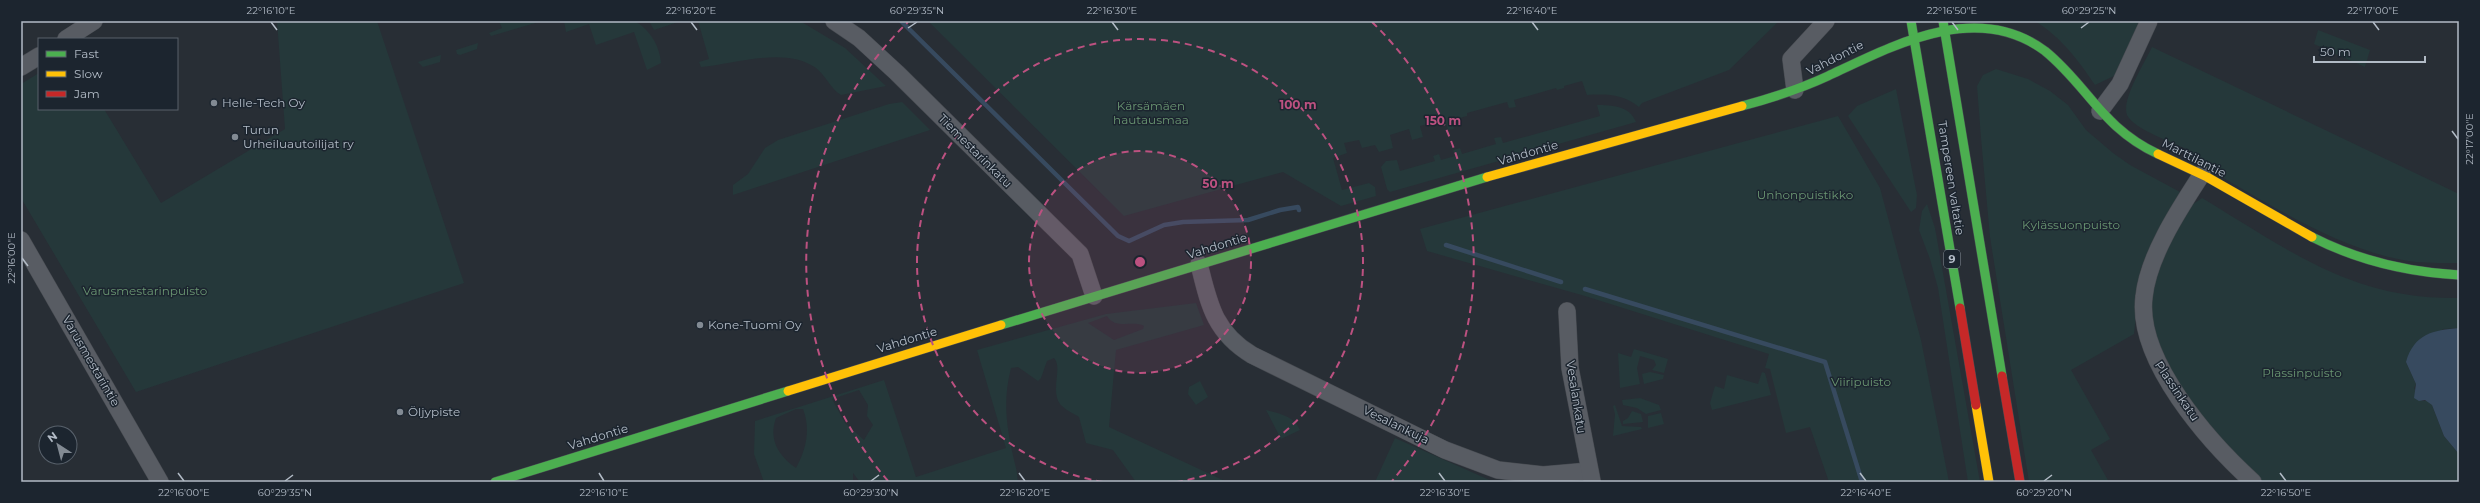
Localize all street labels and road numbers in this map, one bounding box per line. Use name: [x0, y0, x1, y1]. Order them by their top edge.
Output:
street label: Vahdontie: [1804, 37, 1866, 78]
street label: Tiemestarinkatu: [935, 111, 1015, 191]
street label: Tampereen valtatie: [1935, 120, 1968, 236]
street label: Marttilantie: [2160, 135, 2229, 180]
street label: Vahdontie: [1496, 137, 1560, 168]
street label: Vahdontie: [1185, 229, 1249, 262]
road number: 9: [1944, 250, 1960, 268]
street label: Varusmestarintie: [59, 313, 124, 409]
street label: Vahdontie: [875, 323, 939, 356]
street label: Plassinkatu: [2152, 358, 2203, 424]
street label: Vesalankatu: [1563, 359, 1590, 434]
street label: Vesalankuja: [1361, 402, 1432, 447]
street label: Vahdontie: [566, 420, 630, 453]

